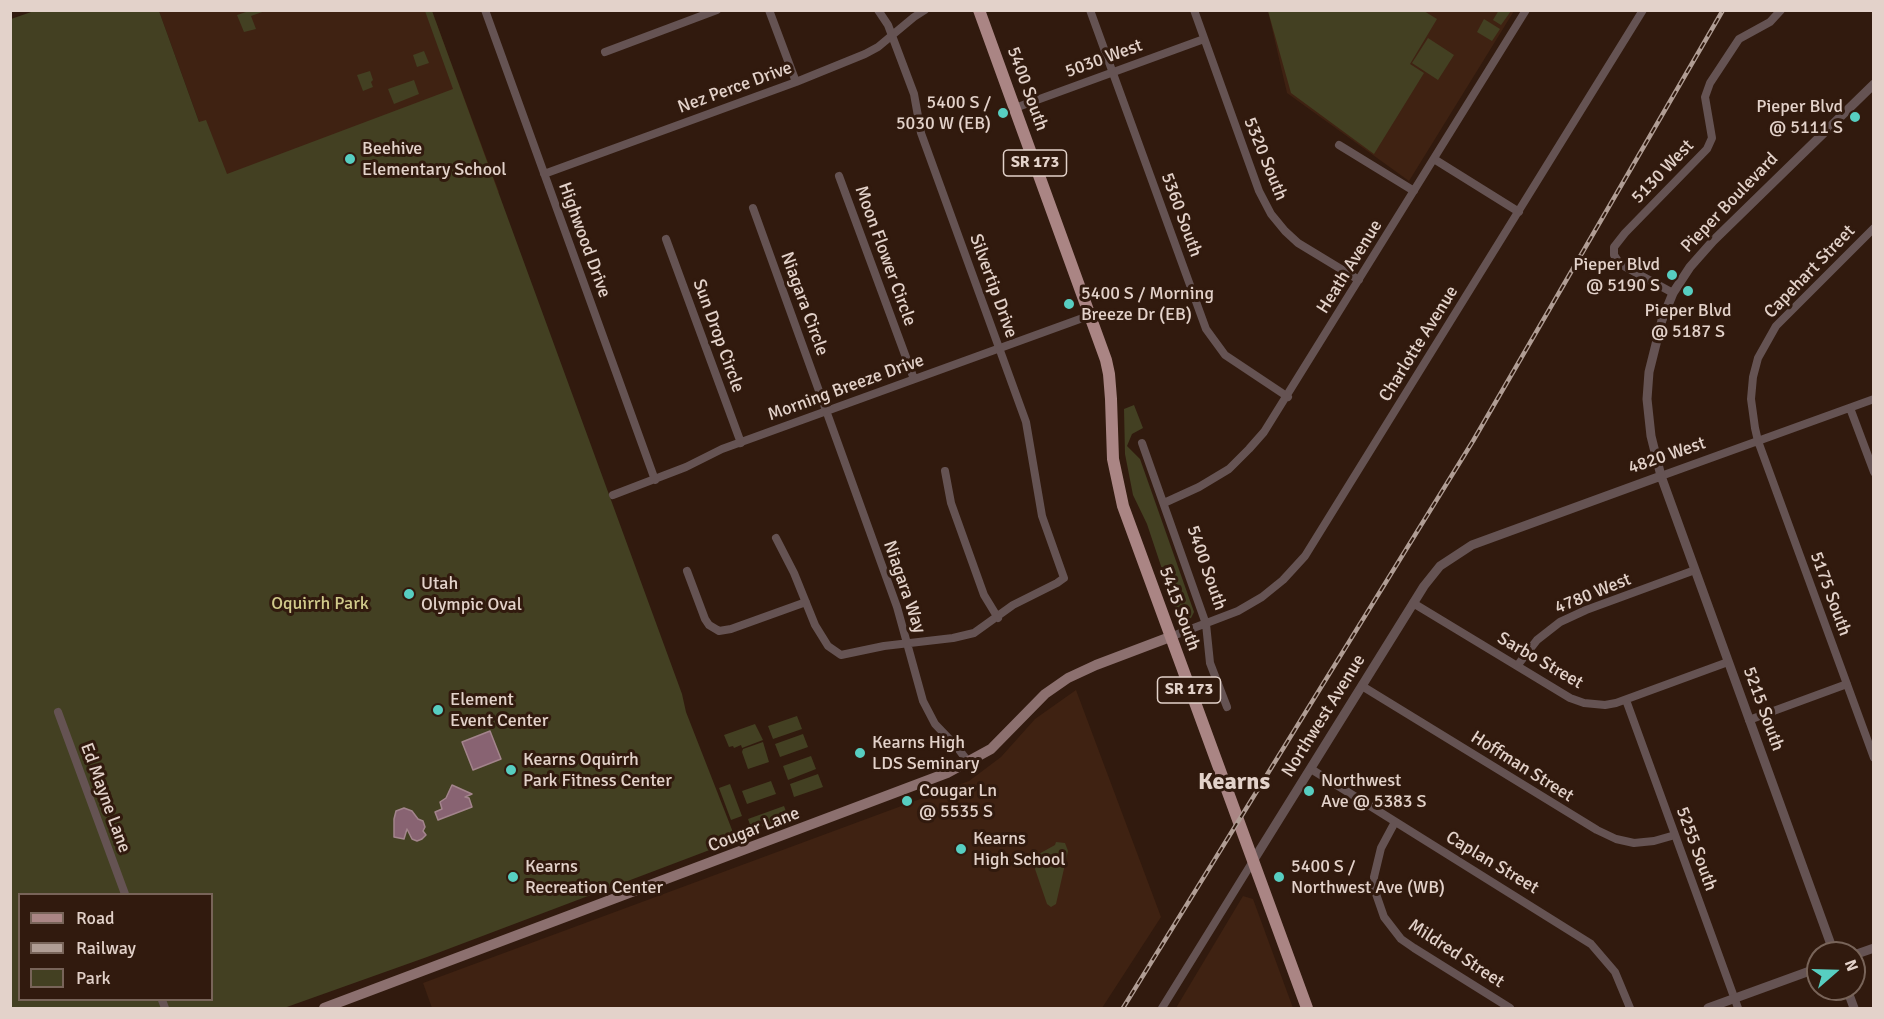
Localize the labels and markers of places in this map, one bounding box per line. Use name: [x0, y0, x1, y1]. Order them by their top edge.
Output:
place label: 5400 S / 5030 W (EB): [896, 92, 991, 134]
place label: Pieper Blvd @ 5111 S: [1756, 96, 1843, 138]
marker: 5400 S / 5030 W (EB): [996, 106, 1010, 120]
marker: Pieper Blvd @ 5111 S: [1848, 110, 1862, 124]
place label: Beehive Elementary School: [362, 138, 507, 180]
marker: Beehive Elementary School: [343, 152, 357, 166]
place label: Pieper Blvd @ 5190 S: [1573, 254, 1660, 296]
marker: Pieper Blvd @ 5190 S: [1665, 268, 1679, 282]
place label: 5400 S / Morning Breeze Dr (EB): [1081, 283, 1214, 326]
marker: Pieper Blvd @ 5187 S: [1681, 284, 1695, 298]
marker: 5400 S / Morning Breeze Dr (EB): [1062, 297, 1076, 311]
place label: Pieper Blvd @ 5187 S: [1645, 300, 1731, 342]
place label: Utah Olympic Oval: [421, 573, 522, 616]
marker: Utah Olympic Oval: [402, 587, 416, 601]
place label: Element Event Center: [450, 689, 548, 732]
marker: Element Event Center: [431, 703, 445, 717]
place label: Kearns High LDS Seminary: [872, 732, 980, 774]
marker: Kearns High LDS Seminary: [853, 746, 867, 760]
place label: Kearns Oquirrh Park Fitness Center: [523, 749, 672, 792]
marker: Kearns Oquirrh Park Fitness Center: [504, 763, 518, 777]
place label: Northwest Ave @ 5383 S: [1321, 770, 1427, 812]
place label: Cougar Ln @ 5535 S: [919, 780, 997, 822]
marker: Northwest Ave @ 5383 S: [1302, 784, 1316, 798]
marker: Cougar Ln @ 5535 S: [900, 794, 914, 808]
place label: Kearns High School: [973, 828, 1066, 870]
marker: Kearns High School: [954, 842, 968, 856]
place label: Kearns Recreation Center: [525, 856, 663, 898]
place label: 5400 S / Northwest Ave (WB): [1291, 856, 1445, 898]
marker: Kearns Recreation Center: [506, 870, 520, 884]
marker: 5400 S / Northwest Ave (WB): [1272, 870, 1286, 884]

